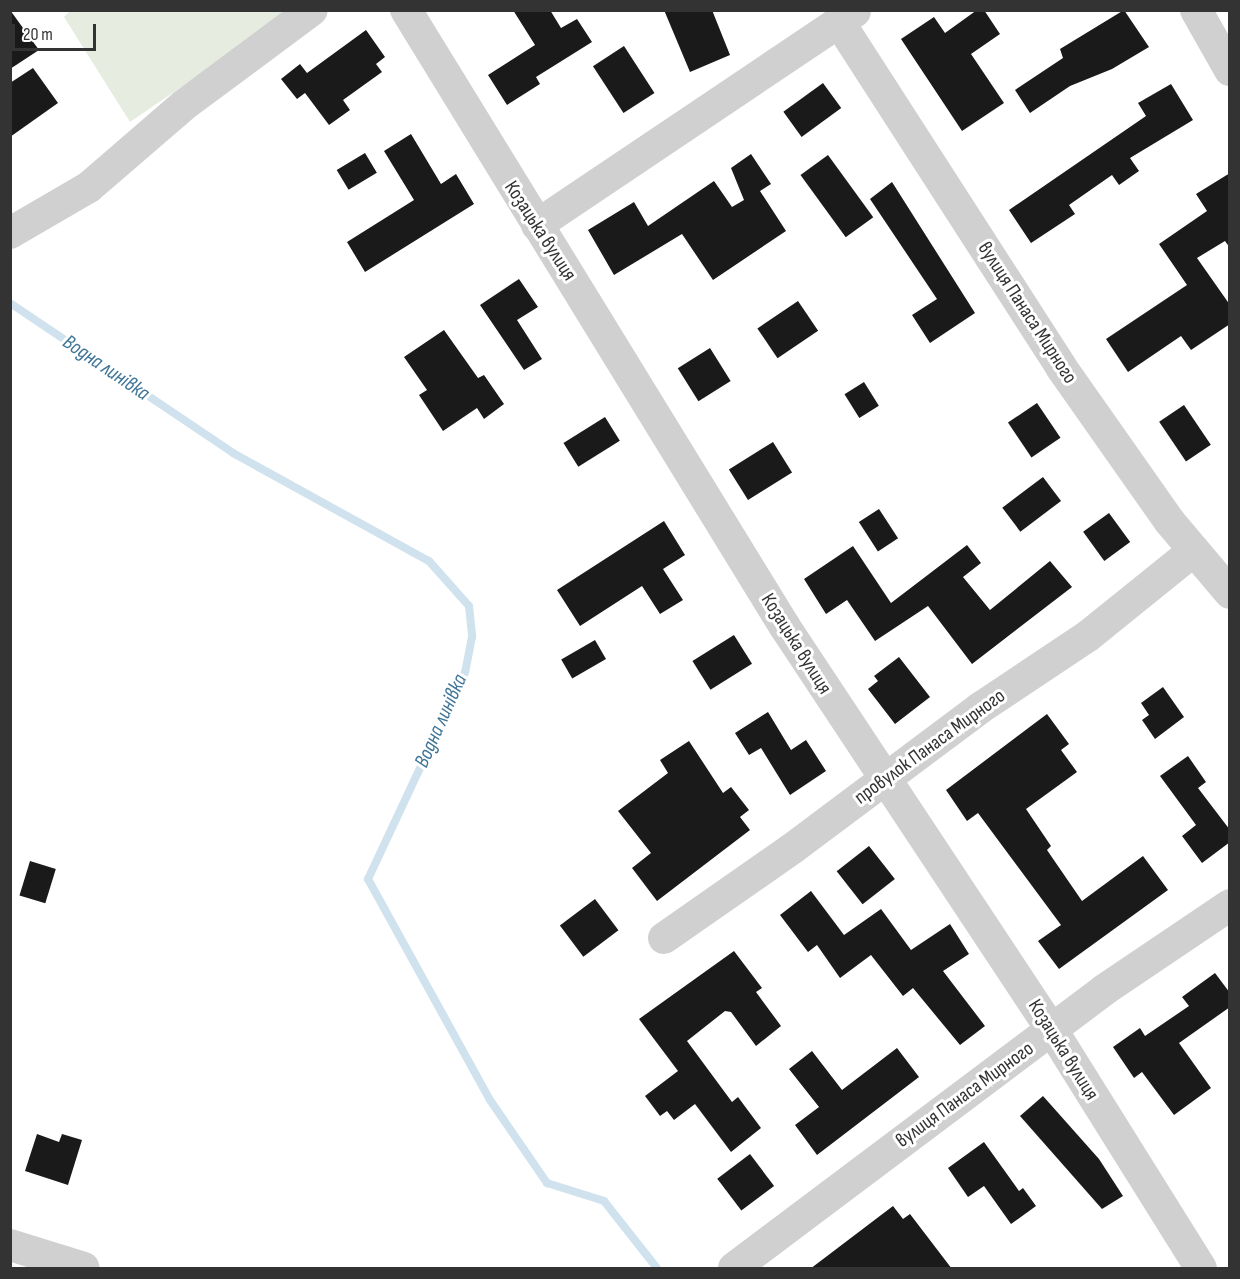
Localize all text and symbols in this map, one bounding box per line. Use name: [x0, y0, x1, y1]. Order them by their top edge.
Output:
scale bar: [15, 12, 99, 50]
text: 20 m: [23, 24, 53, 45]
street label: Козацька вулиця: [499, 177, 581, 285]
street label: вулиця Панаса Мирного: [972, 238, 1082, 388]
water label: Водна линівка: [58, 330, 154, 406]
street label: Козацька вулиця: [756, 589, 836, 699]
water label: Водна линівка: [409, 670, 473, 772]
street label: провулок Панаса Мирного: [850, 684, 1010, 810]
street label: Козацька вулиця: [1023, 995, 1103, 1105]
street label: вулиця Панаса Мирного: [892, 1037, 1038, 1153]

